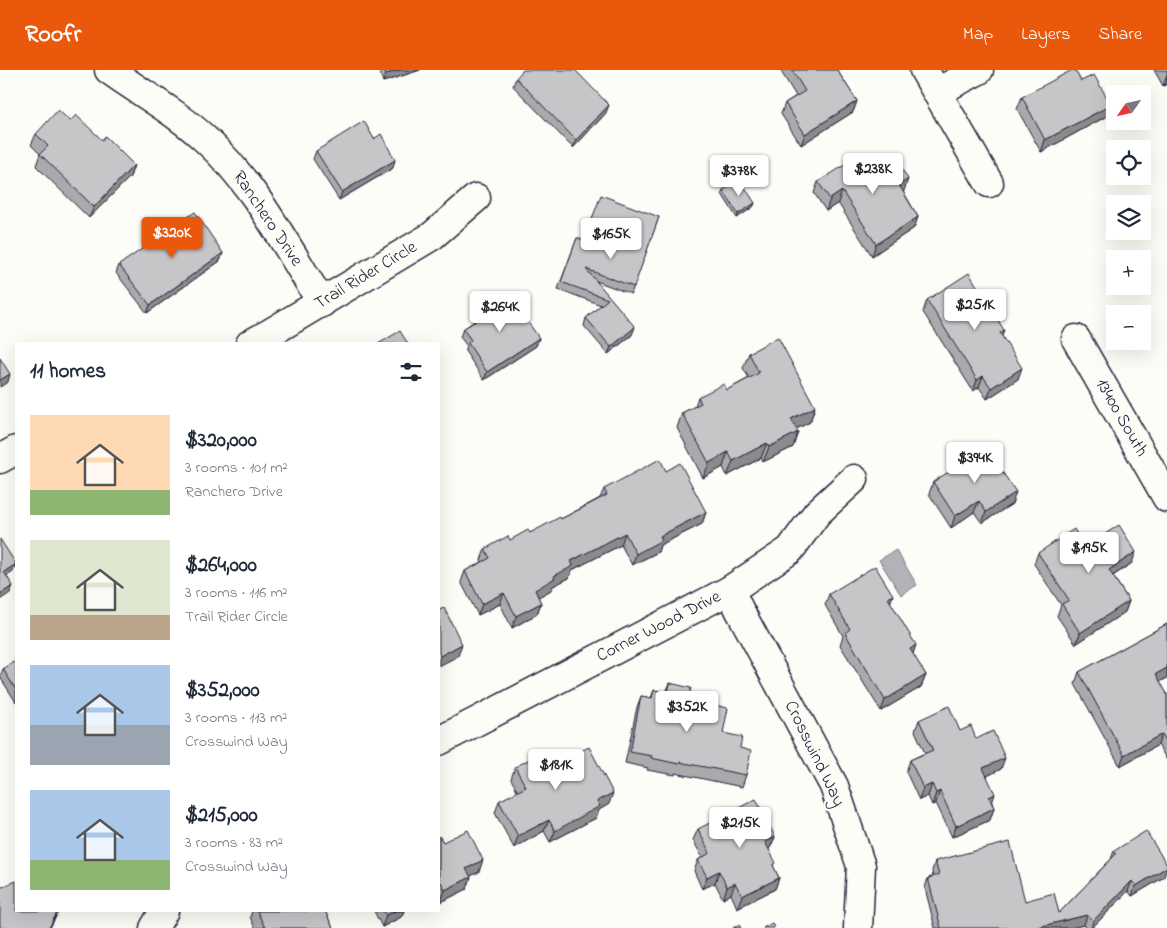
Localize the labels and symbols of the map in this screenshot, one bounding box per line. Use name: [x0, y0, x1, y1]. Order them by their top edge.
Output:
north arrow: [1106, 85, 1151, 130]
pin: $238K: [838, 152, 908, 195]
pin: $378K: [704, 154, 774, 197]
street label: Ranchero Drive: [225, 166, 309, 273]
pin: $320K: [137, 216, 207, 259]
pin: $165K: [576, 218, 646, 260]
street label: Trail Rider Circle: [310, 235, 423, 317]
pin: $251K: [940, 288, 1010, 331]
pin: $264K: [465, 290, 535, 333]
street label: 13400 South: [1088, 374, 1154, 462]
pin: $394K: [940, 442, 1010, 484]
pin: $195K: [1054, 532, 1124, 574]
street label: Corner Wood Drive: [592, 584, 727, 670]
pin: $352K: [652, 690, 722, 733]
street label: Crosswind Way: [777, 696, 851, 812]
pin: $181K: [521, 748, 591, 791]
pin: $215K: [705, 806, 775, 849]

